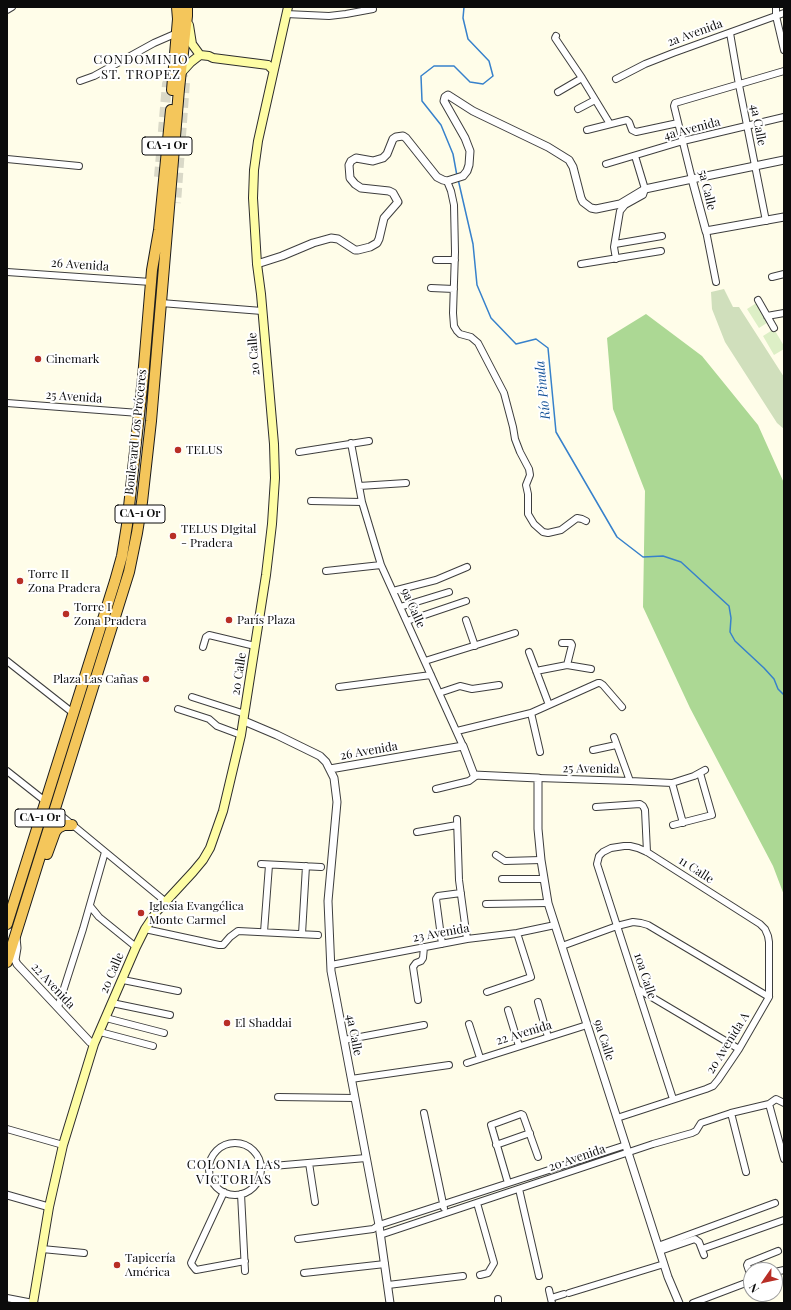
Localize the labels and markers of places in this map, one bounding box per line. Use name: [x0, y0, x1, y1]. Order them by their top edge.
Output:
place label: Cinemark: [46, 352, 99, 366]
marker: Cinemark: [33, 354, 43, 364]
place label: TELUS: [186, 443, 222, 457]
marker: TELUS: [173, 445, 183, 455]
place label: TELUS DIgital - Pradera: [181, 522, 257, 550]
marker: TELUS DIgital - Pradera: [168, 531, 178, 541]
place label: Torre II Zona Pradera: [28, 567, 100, 595]
marker: Torre II Zona Pradera: [15, 576, 25, 586]
place label: Torre I Zona Pradera: [74, 600, 146, 628]
marker: Torre I Zona Pradera: [61, 609, 71, 619]
place label: París Plaza: [237, 613, 295, 627]
marker: París Plaza: [224, 615, 234, 625]
place label: Plaza Las Cañas: [53, 672, 138, 686]
marker: Plaza Las Cañas: [141, 674, 151, 684]
place label: Iglesia Evangélica Monte Carmel: [149, 899, 244, 927]
marker: Iglesia Evangélica Monte Carmel: [136, 908, 146, 918]
place label: El Shaddai: [235, 1016, 292, 1030]
marker: El Shaddai: [222, 1018, 232, 1028]
place label: Tapicería América: [125, 1251, 175, 1279]
marker: Tapicería América: [112, 1260, 122, 1270]

